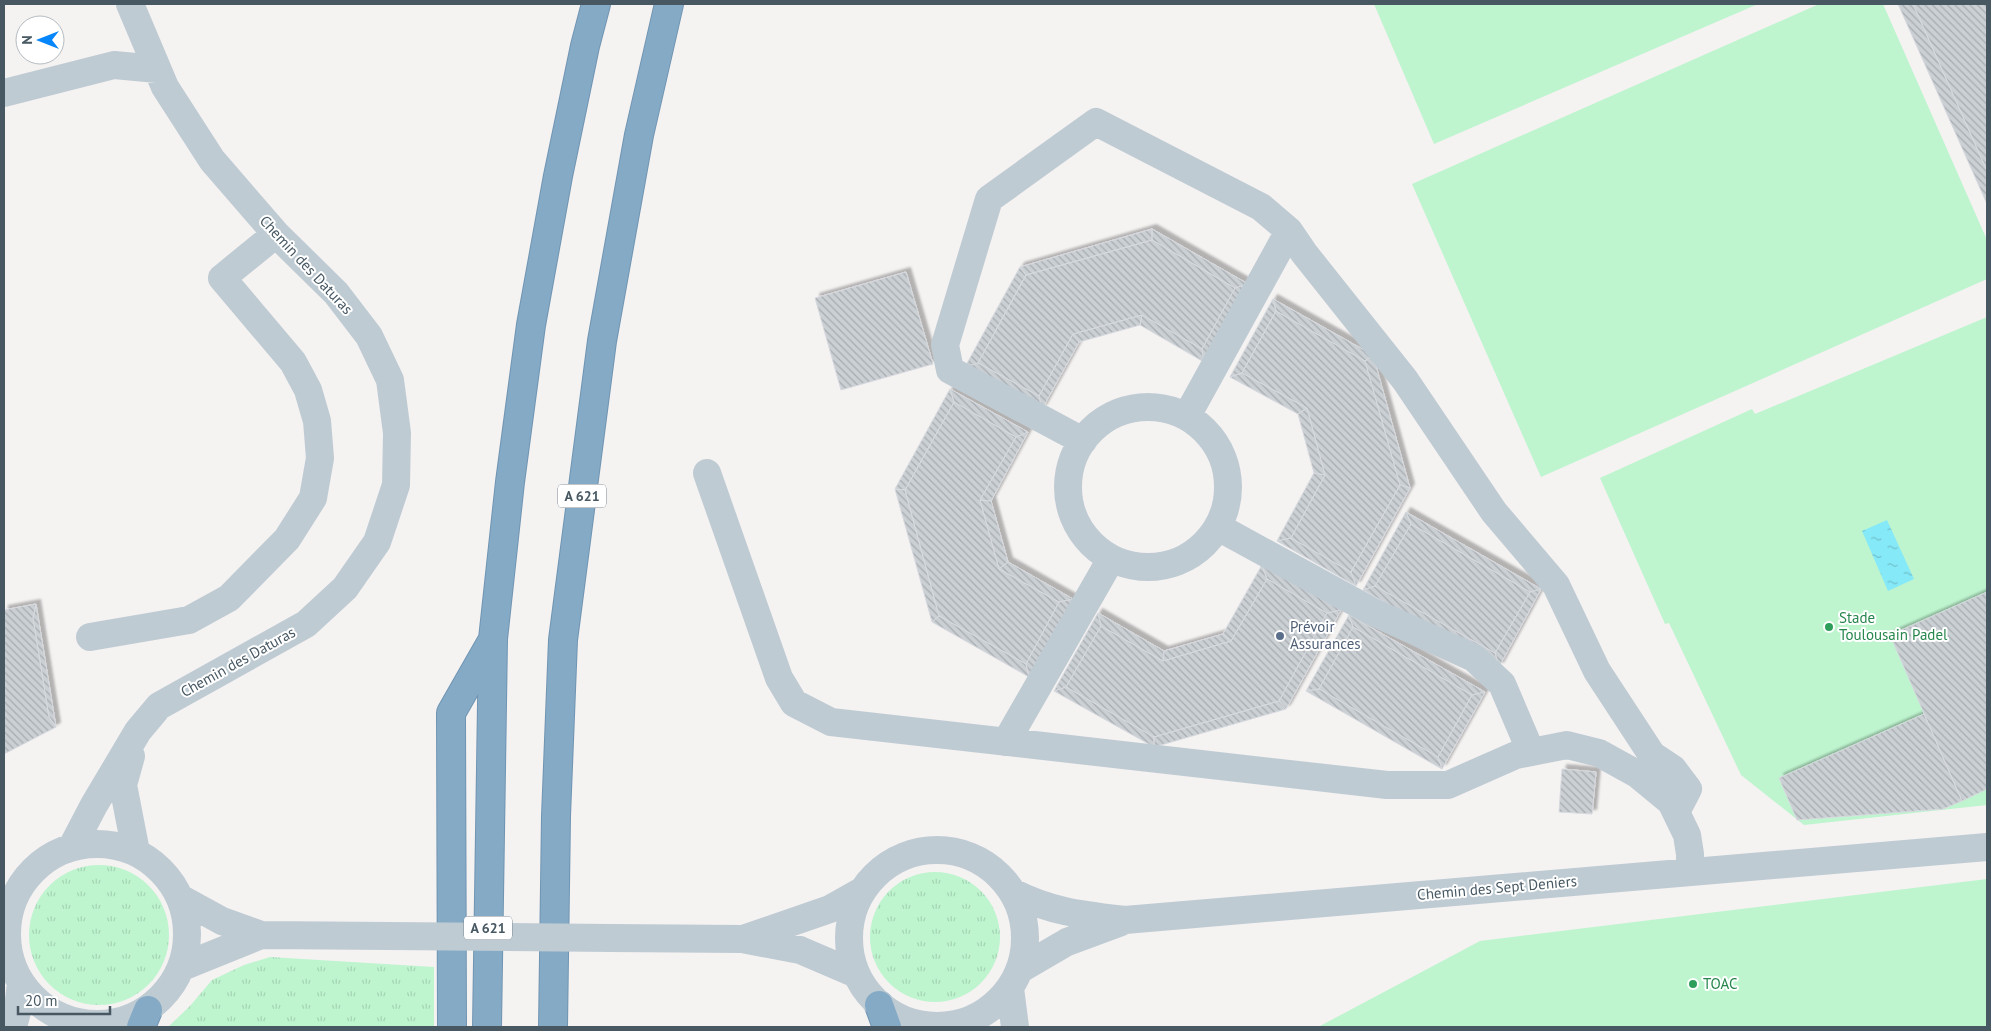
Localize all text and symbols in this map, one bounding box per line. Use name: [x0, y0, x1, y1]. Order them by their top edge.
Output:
north arrow: [15, 15, 65, 65]
text: N: [18, 35, 36, 45]
street label: Chemin des Daturas: [256, 211, 357, 318]
road number: A 621: [558, 484, 606, 508]
place label: Stade Toulousain Padel: [1839, 608, 1948, 644]
place label: Prévoir Assurances: [1290, 617, 1361, 653]
marker: Stade Toulousain Padel: [1823, 621, 1835, 633]
street label: Chemin des Daturas: [177, 622, 298, 701]
marker: Prévoir Assurances: [1274, 630, 1286, 642]
street label: Chemin des Sept Deniers: [1416, 871, 1578, 904]
road number: A 621: [464, 916, 512, 940]
place label: TOAC: [1703, 974, 1737, 993]
marker: TOAC: [1687, 978, 1699, 990]
scale bar: [18, 984, 110, 1016]
text: 20 m: [25, 991, 58, 1010]

